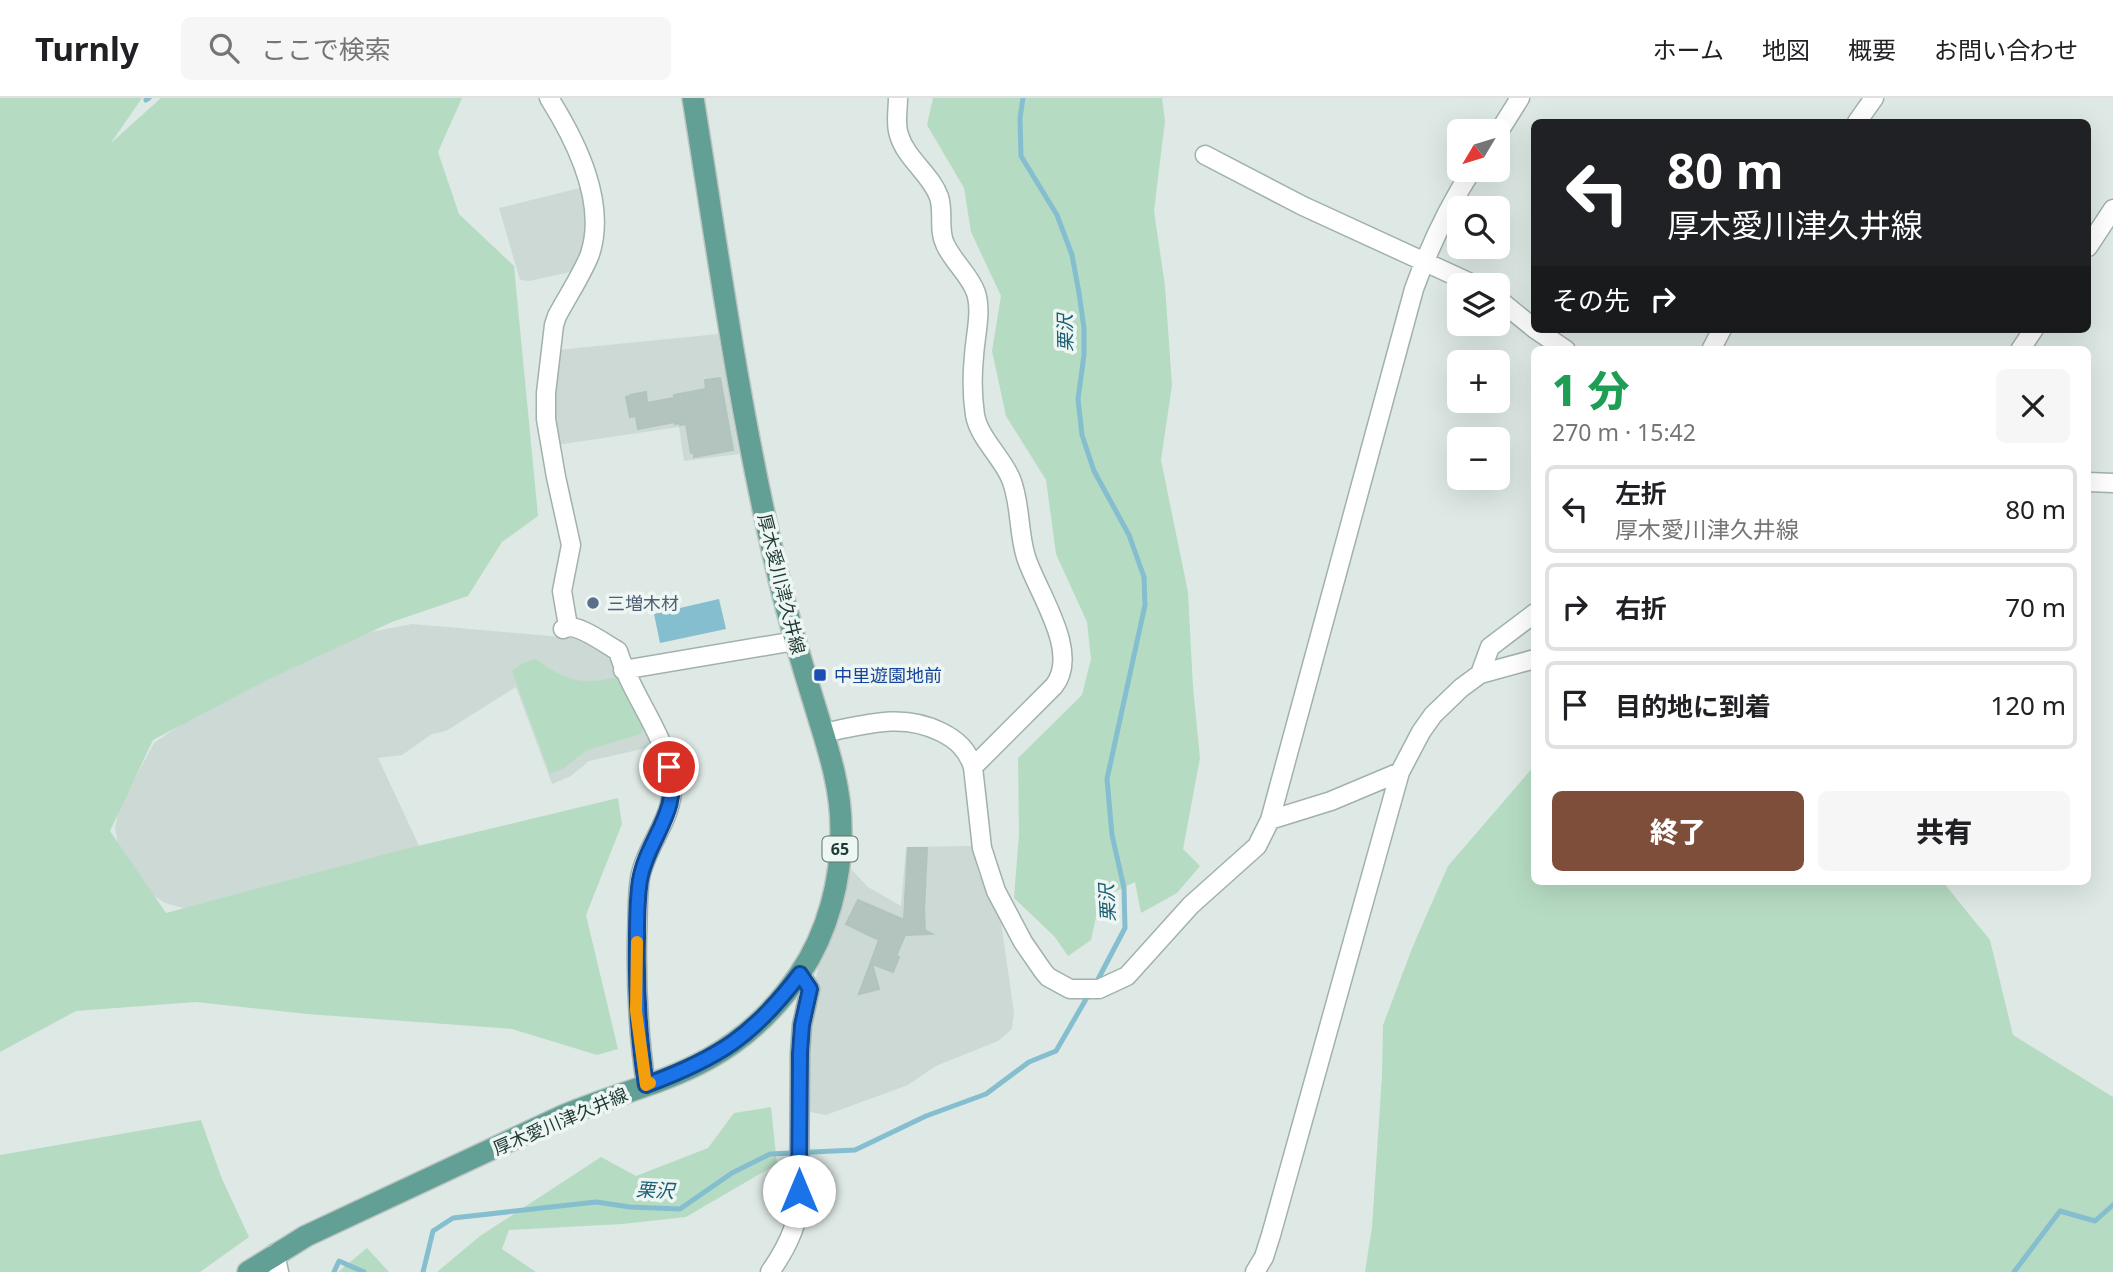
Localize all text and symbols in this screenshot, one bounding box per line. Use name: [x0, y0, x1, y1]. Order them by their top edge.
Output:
search box: [181, 17, 671, 80]
text: Turnly: [35, 26, 139, 71]
icon: search: [205, 29, 243, 67]
text: ここで検索: [261, 31, 391, 67]
text: ホーム: [1653, 33, 1724, 66]
text: 地図: [1762, 33, 1810, 66]
text: 概要: [1848, 33, 1896, 66]
text: お問い合わせ: [1934, 33, 2078, 66]
north arrow: [1447, 119, 1510, 182]
map controls: [1447, 119, 1510, 490]
text: 80 m: [1667, 137, 1784, 203]
icon: left: [1552, 147, 1643, 238]
button: search: [1447, 196, 1510, 259]
text: 厚木愛川津久井線: [1667, 203, 1923, 246]
button: layers: [1447, 273, 1510, 336]
icon: right: [1644, 280, 1682, 318]
text: その先: [1552, 282, 1630, 318]
water label: 栗沢: [1052, 311, 1078, 352]
button: +: [1447, 350, 1510, 413]
text: 1 分: [1552, 361, 1629, 418]
button: close: [1996, 369, 2070, 443]
text: 270 m · 15:42: [1552, 416, 1696, 448]
button: −: [1447, 427, 1510, 490]
text: 左折: [1615, 475, 1667, 511]
icon: left: [1556, 490, 1594, 528]
text: 80 m: [2005, 491, 2066, 527]
street label: 厚木愛川津久井線: [753, 511, 811, 657]
text: 厚木愛川津久井線: [1615, 513, 1799, 545]
icon: right: [1556, 588, 1594, 626]
text: 70 m: [2005, 589, 2066, 625]
text: 右折: [1615, 590, 1667, 626]
place label: 三増木材: [607, 591, 679, 615]
marker: 三増木材: [585, 595, 601, 611]
place label: 中里遊園地前: [834, 663, 942, 687]
marker: 中里遊園地前: [812, 667, 828, 683]
icon: arrive: [1556, 686, 1594, 724]
text: 120 m: [1990, 687, 2066, 723]
text: 目的地に到着: [1615, 688, 1771, 724]
pin: [639, 737, 699, 797]
icon: arrive: [650, 748, 688, 786]
button: 終了: [1552, 791, 1804, 871]
button: 共有: [1818, 791, 2070, 871]
road number: 65: [822, 836, 858, 862]
water label: 栗沢: [1093, 880, 1121, 923]
street label: 厚木愛川津久井線: [489, 1082, 631, 1160]
position arrow: [762, 1154, 836, 1228]
water label: 栗沢: [635, 1176, 678, 1204]

